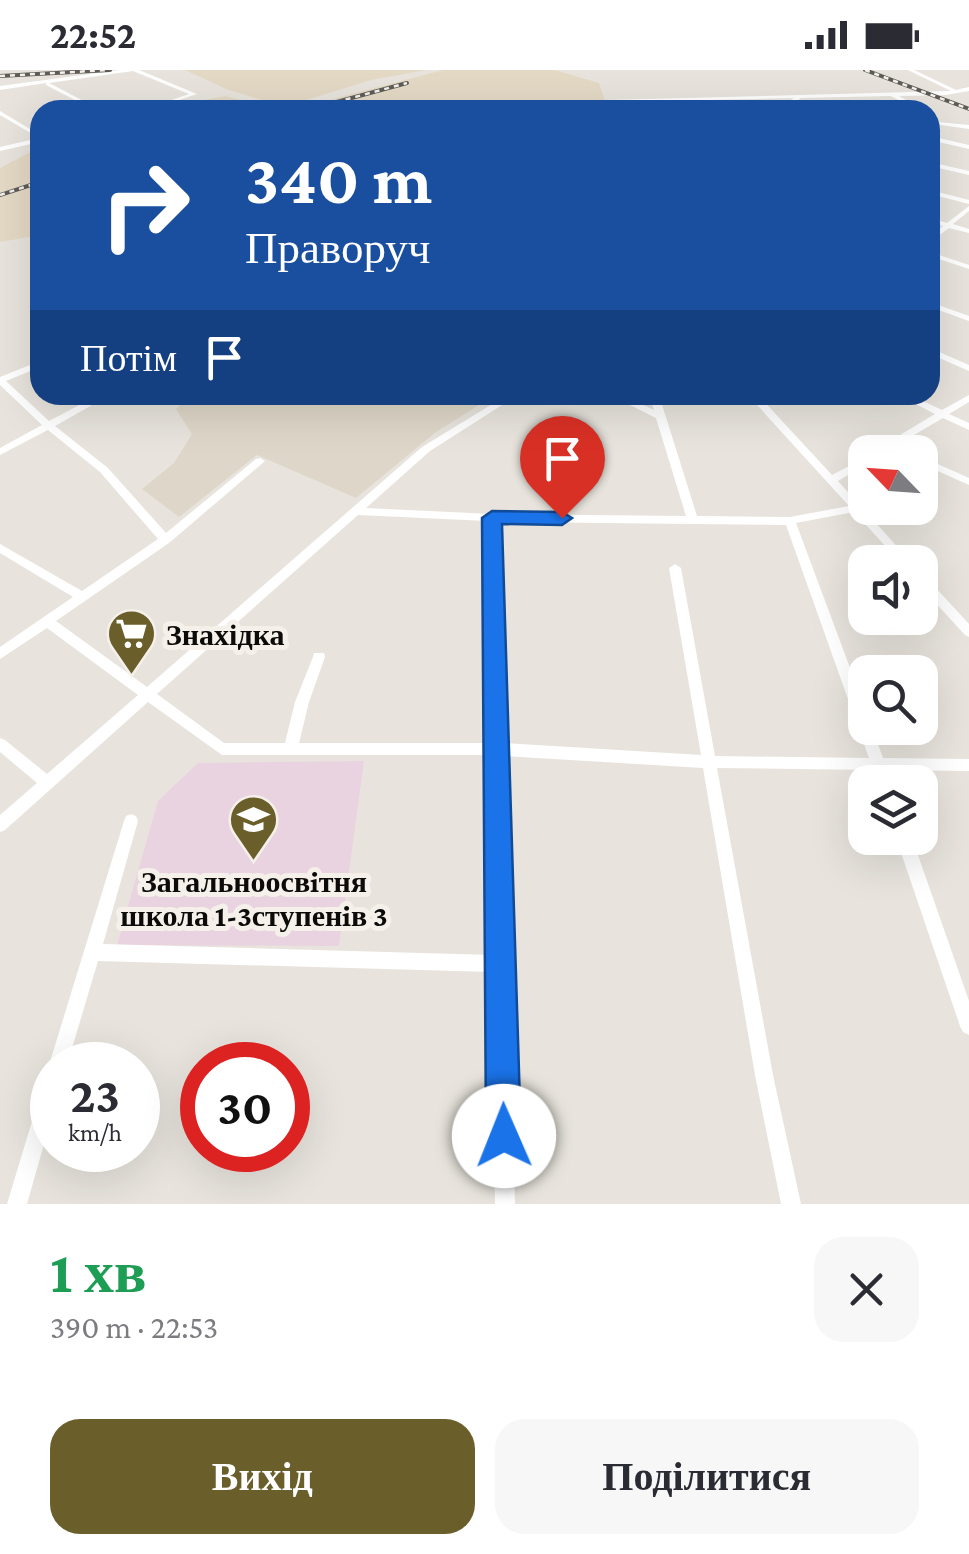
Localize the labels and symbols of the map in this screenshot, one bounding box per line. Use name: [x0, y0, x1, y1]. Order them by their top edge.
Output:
pin: [520, 416, 605, 519]
north arrow: [848, 435, 938, 525]
supermarket icon: Знахідка: [105, 608, 157, 676]
place label: Знахідка: [166, 618, 284, 651]
school or university icon: Загальноосвiтня школа 1-3ступенiв 3: [228, 794, 280, 862]
place label: Загальноосвiтня школа 1-3ступенiв 3: [120, 865, 388, 932]
speed limit sign: 30: [180, 1042, 310, 1172]
position arrow: [452, 1084, 556, 1188]

